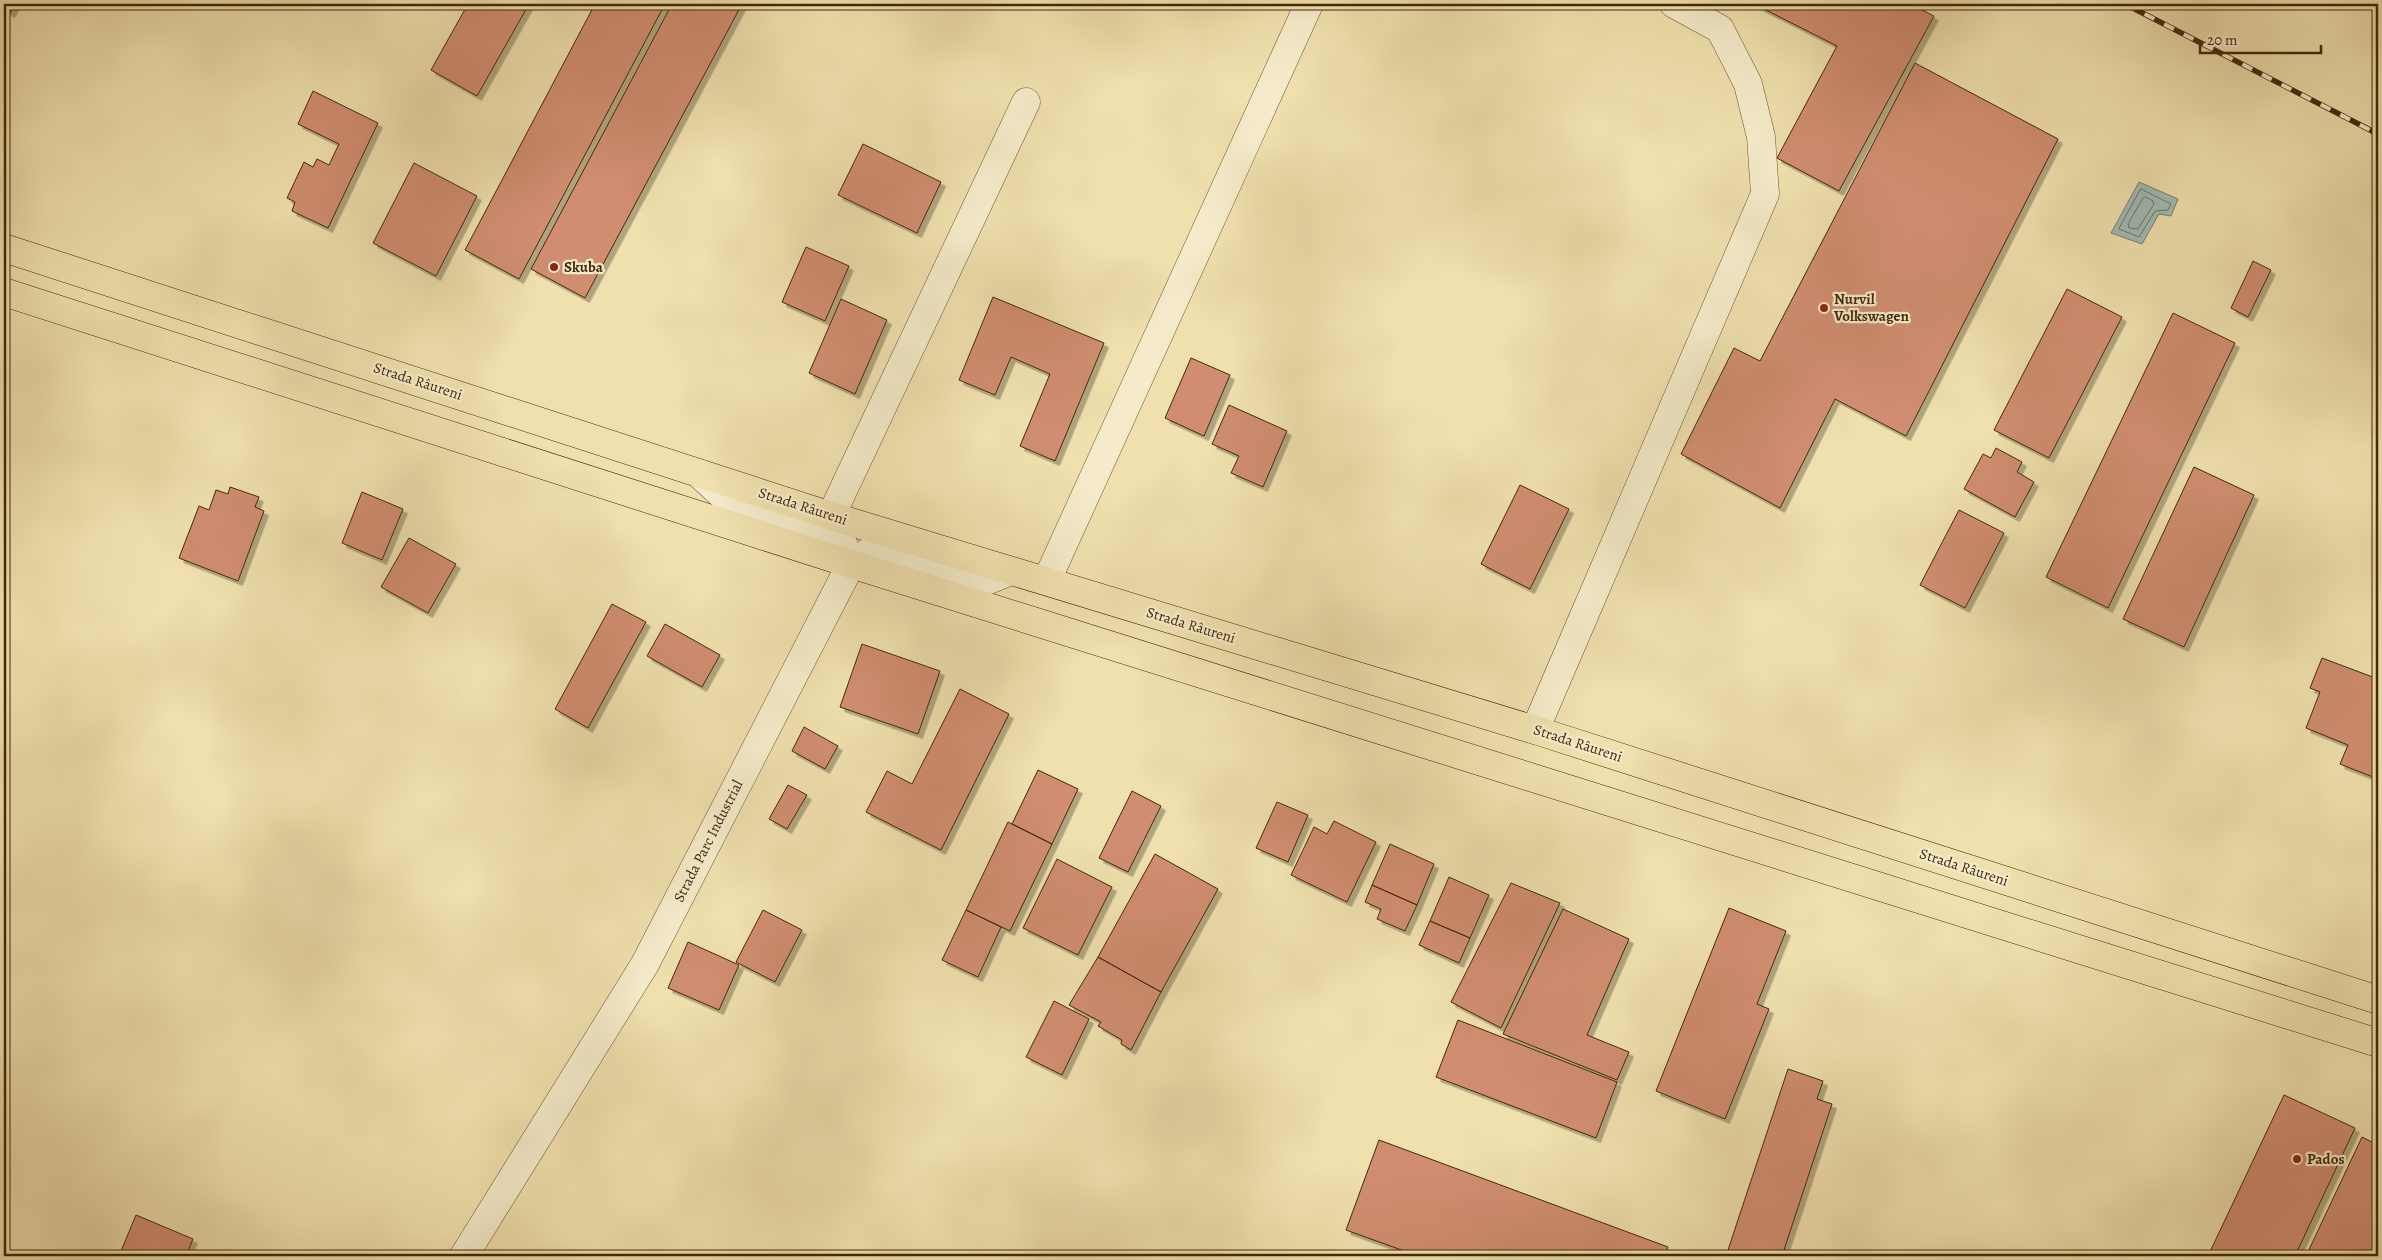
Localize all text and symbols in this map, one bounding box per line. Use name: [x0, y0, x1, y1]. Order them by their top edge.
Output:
scale bar: [2200, 22, 2321, 54]
text: 20 m: [2207, 30, 2238, 50]
place label: Skuba: [564, 257, 604, 277]
marker: Skuba: [548, 261, 560, 273]
place label: Nurvil Volkswagen: [1833, 289, 1910, 326]
marker: Nurvil Volkswagen: [1818, 302, 1830, 314]
street label: Strada Râureni: [371, 357, 465, 405]
street label: Strada Râureni: [756, 482, 850, 530]
street label: Strada Râureni: [1144, 602, 1238, 648]
street label: Strada Râureni: [1531, 719, 1625, 767]
street label: Strada Parc Industrial: [669, 776, 748, 906]
street label: Strada Râureni: [1917, 843, 2011, 891]
place label: Pados: [2307, 1149, 2345, 1169]
marker: Pados: [2291, 1153, 2303, 1165]

